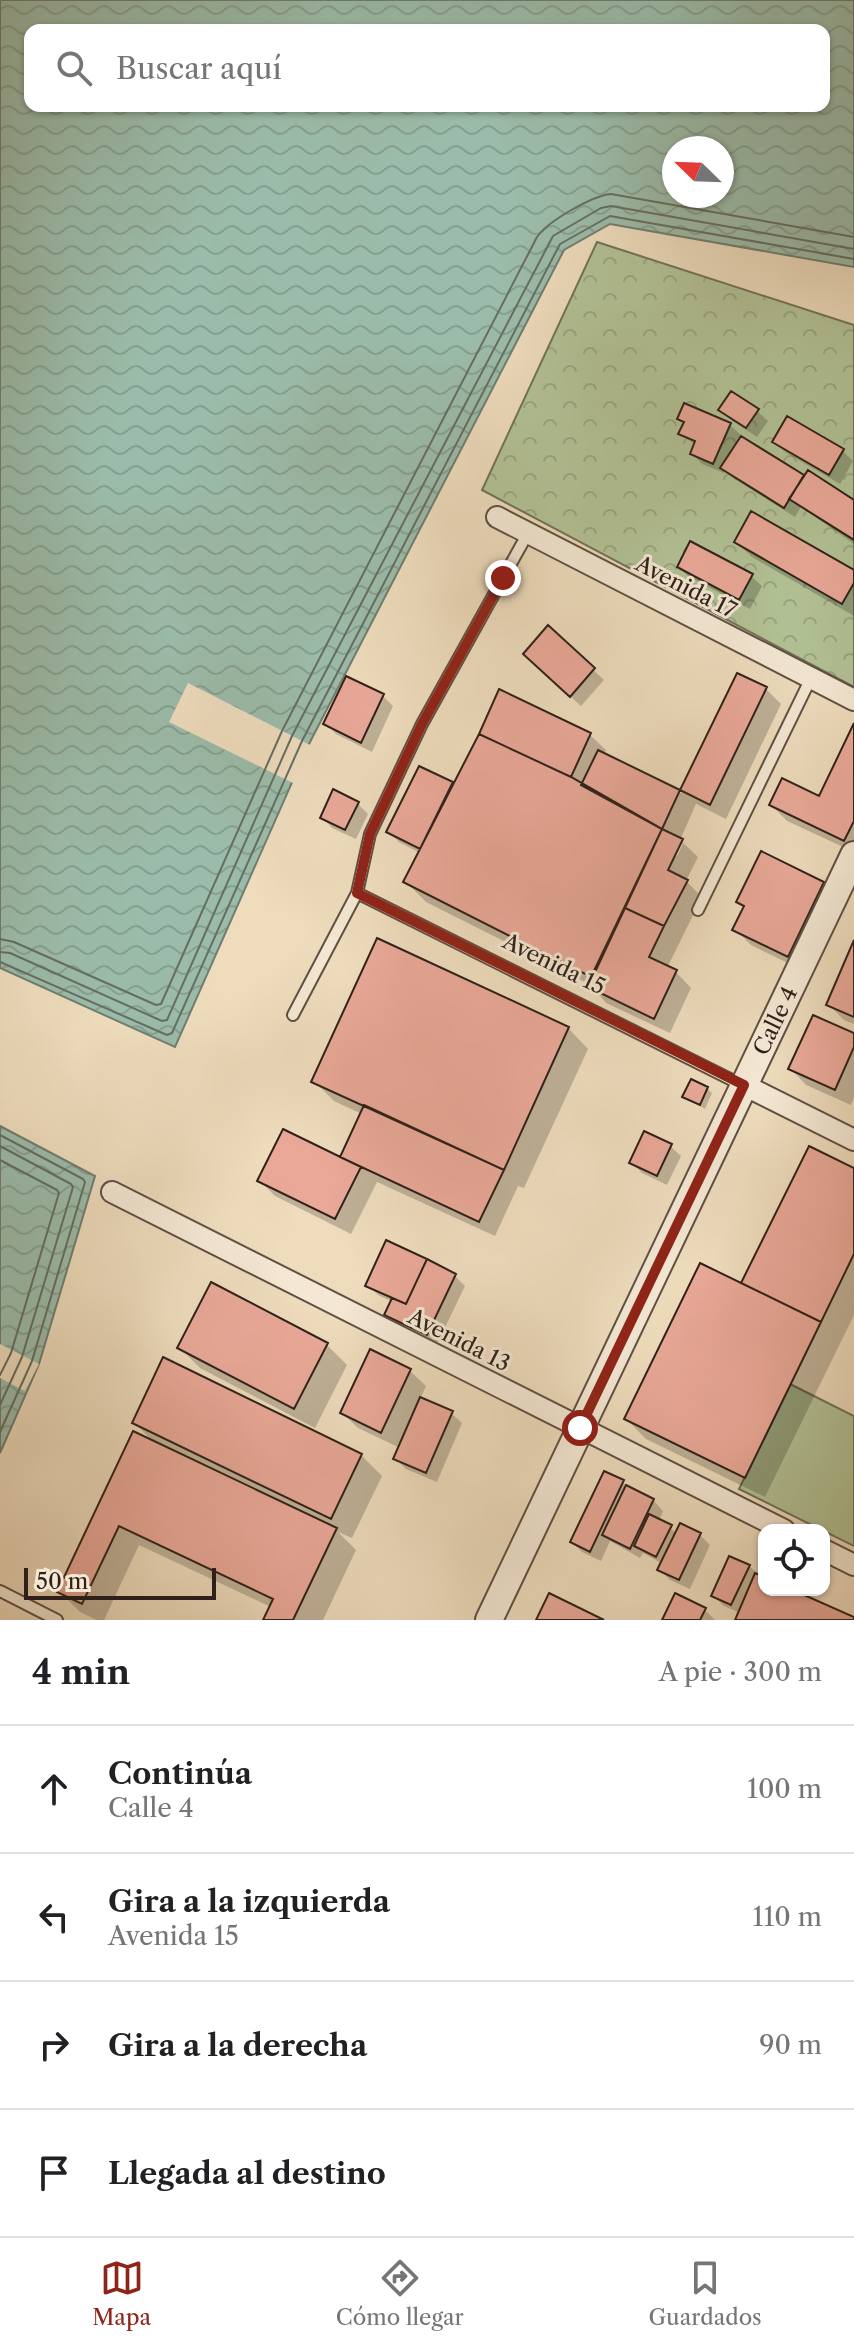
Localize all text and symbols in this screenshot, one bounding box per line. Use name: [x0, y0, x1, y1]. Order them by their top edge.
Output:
search box: [24, 24, 830, 112]
icon: search: [52, 46, 96, 90]
text: Buscar aquí: [116, 50, 282, 87]
north arrow: [662, 136, 734, 208]
street label: Avenida 17: [630, 550, 741, 624]
route end: [485, 560, 521, 596]
street label: Avenida 15: [497, 927, 610, 1000]
street label: Calle 4: [747, 982, 803, 1059]
street label: Avenida 13: [403, 1302, 515, 1377]
route start: [562, 1410, 598, 1446]
map controls: [758, 1524, 830, 1596]
button: locate: [758, 1524, 830, 1596]
scale bar: [24, 1564, 216, 1600]
text: 50 m: [36, 1568, 88, 1595]
text: 4 min: [32, 1651, 130, 1693]
text: A pie · 300 m: [659, 1656, 822, 1688]
text: Continúa: [108, 1755, 252, 1792]
icon: ahead: [32, 1767, 76, 1811]
text: 100 m: [747, 1773, 822, 1805]
text: Calle 4: [108, 1792, 194, 1824]
text: Gira a la izquierda: [108, 1883, 390, 1920]
icon: left: [32, 1895, 76, 1939]
text: 110 m: [753, 1901, 822, 1933]
text: Avenida 15: [108, 1920, 239, 1952]
icon: right: [32, 2023, 76, 2067]
text: Gira a la derecha: [108, 2027, 367, 2064]
text: 90 m: [759, 2029, 822, 2061]
icon: arrive: [32, 2151, 76, 2195]
text: Llegada al destino: [108, 2155, 386, 2192]
tab: Mapa: [92, 2256, 151, 2331]
tab: Cómo llegar: [336, 2256, 464, 2331]
tab: Guardados: [648, 2256, 762, 2331]

